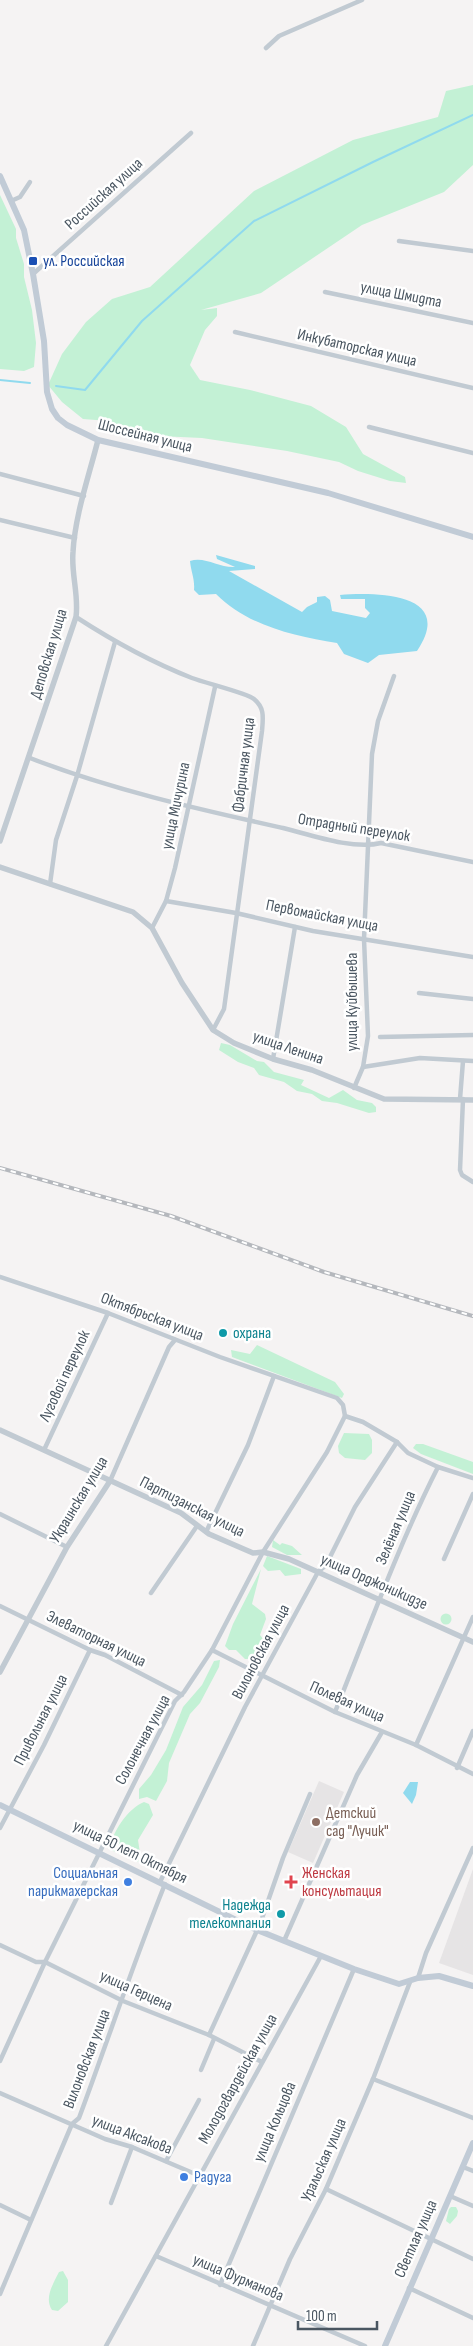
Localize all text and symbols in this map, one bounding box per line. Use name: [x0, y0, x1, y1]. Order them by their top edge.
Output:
street label: Российская улица: [61, 154, 147, 234]
place label: ул. Российская: [43, 252, 125, 271]
marker: ул. Российская: [27, 255, 39, 267]
street label: улица Шмидта: [359, 278, 443, 312]
street label: Инкубаторская улица: [295, 325, 419, 371]
street label: Шоссейная улица: [96, 415, 194, 457]
street label: Деповская улица: [26, 607, 72, 701]
street label: Фабричная улица: [229, 716, 259, 814]
street label: улица Мичурина: [157, 761, 195, 851]
street label: Отрадный переулок: [297, 810, 412, 846]
street label: Первомайская улица: [264, 896, 380, 936]
street label: улица Куйбышева: [343, 953, 362, 1051]
street label: улица Ленина: [250, 1027, 326, 1069]
street label: Октябрьская улица: [98, 1289, 206, 1345]
place label: охрана: [233, 1324, 271, 1343]
street label: Луговой переулок: [35, 1327, 95, 1425]
marker: охрана: [217, 1327, 229, 1339]
street label: Украинская улица: [46, 1453, 112, 1547]
street label: Партизанская улица: [136, 1472, 248, 1542]
street label: Зелёная улица: [372, 1488, 420, 1568]
street label: улица Орджоникидзе: [318, 1550, 430, 1614]
street label: Вилоновская улица: [228, 1601, 294, 1703]
street label: Элеваторная улица: [43, 1607, 149, 1671]
street label: Привольная улица: [10, 1671, 72, 1769]
street label: Полевая улица: [307, 1677, 387, 1727]
street label: Солонечная улица: [111, 1692, 175, 1788]
place label: Детский сад "Лучик": [326, 1804, 389, 1841]
street label: улица 50 лет Октября: [70, 1816, 190, 1888]
marker: Детский сад "Лучик": [310, 1816, 322, 1828]
place label: Социальная парикмахерская: [28, 1864, 118, 1901]
place label: Женская консультация: [302, 1864, 381, 1901]
marker: Женская консультация: [284, 1875, 298, 1889]
marker: Социальная парикмахерская: [122, 1876, 134, 1888]
place label: Надежда телекомпания: [189, 1896, 271, 1933]
marker: Надежда телекомпания: [275, 1908, 287, 1920]
street label: улица Герцена: [97, 1967, 175, 2015]
street label: Вилоновская улица: [59, 2007, 115, 2111]
street label: Молодогвардейская улица: [194, 2011, 282, 2147]
street label: улица Кольцова: [250, 2079, 300, 2165]
street label: улица Аксакова: [89, 2111, 175, 2159]
street label: Уральская улица: [297, 2115, 351, 2205]
place label: Радуга: [194, 2168, 231, 2187]
marker: Радуга: [178, 2171, 190, 2183]
street label: Светлая улица: [390, 2197, 442, 2281]
street label: улица Фурманова: [190, 2250, 286, 2306]
scale bar: [298, 2298, 377, 2330]
text: 100 m: [306, 2307, 337, 2326]

